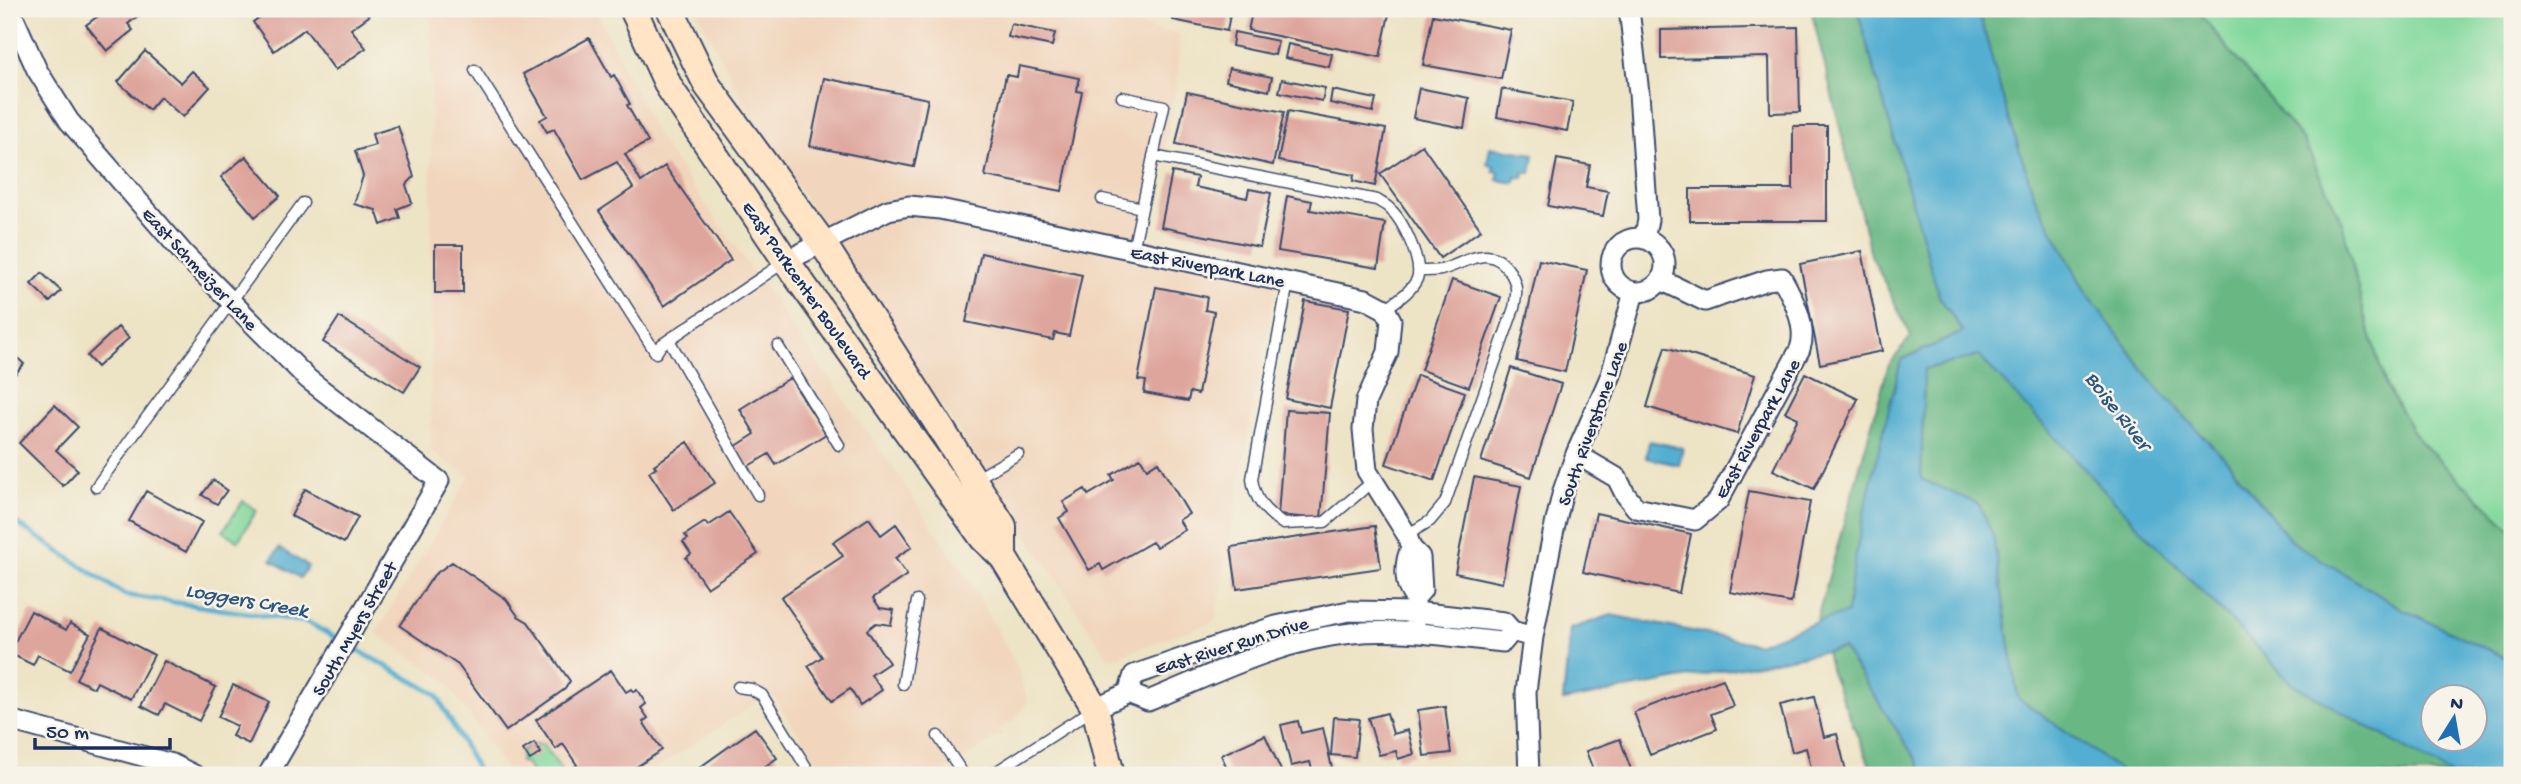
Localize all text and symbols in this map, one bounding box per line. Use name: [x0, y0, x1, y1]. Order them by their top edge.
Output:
street label: East Parkcenter Boulevard: [735, 198, 876, 386]
street label: East Schmeizer Lane: [135, 204, 262, 337]
street label: East Riverpark Lane: [1128, 242, 1287, 295]
street label: South Riverstone Lane: [1554, 339, 1635, 510]
street label: East Riverpark Lane: [1711, 355, 1807, 504]
water label: Boise River: [2078, 368, 2157, 460]
street label: South Myers Street: [308, 557, 405, 701]
water label: Loggers Creek: [183, 579, 312, 626]
street label: East River Run Drive: [1153, 613, 1312, 682]
north arrow: [2420, 682, 2490, 752]
text: N: [2448, 692, 2465, 717]
scale bar: [35, 707, 170, 751]
text: 50 m: [46, 722, 89, 747]

